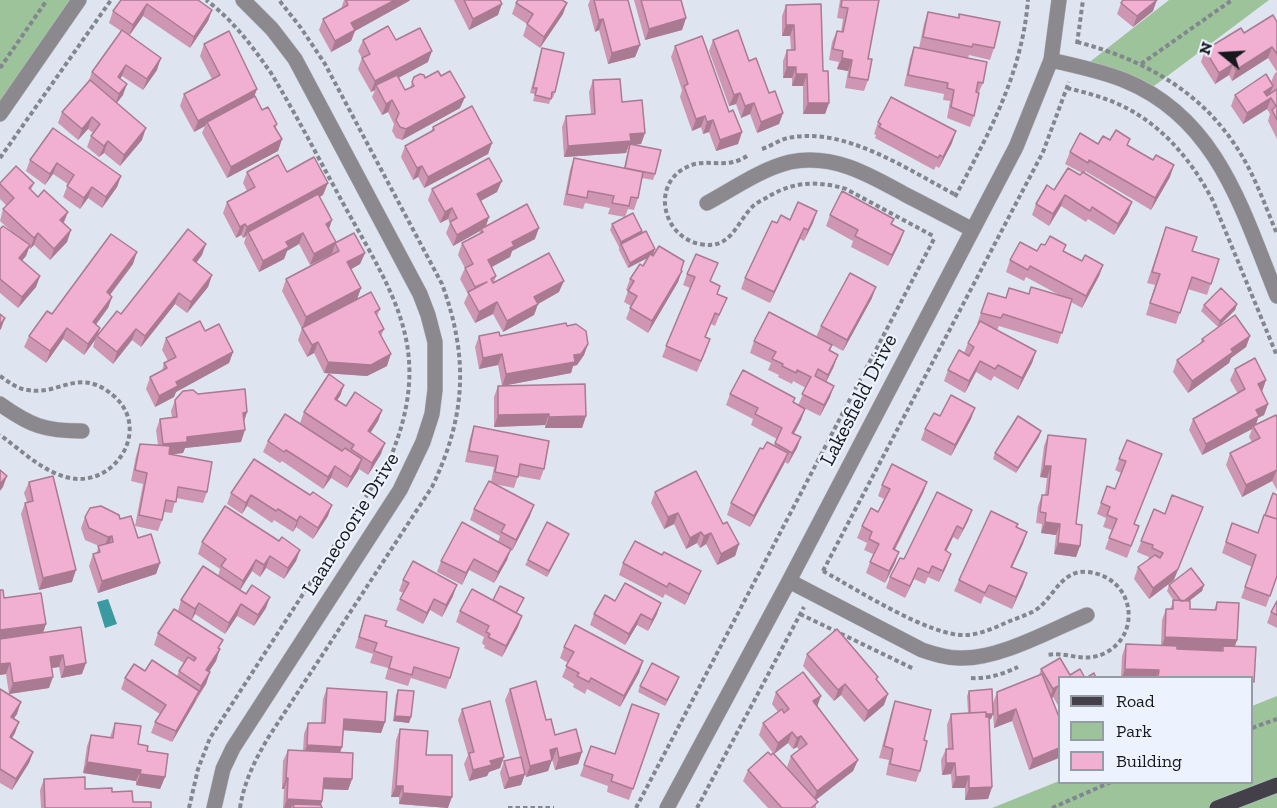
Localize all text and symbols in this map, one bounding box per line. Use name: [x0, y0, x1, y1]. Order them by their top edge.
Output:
north arrow: [1193, 24, 1253, 84]
text: N: [1194, 40, 1216, 57]
street label: Lakesfield Drive: [815, 330, 903, 470]
street label: Laanecoorie Drive: [297, 448, 405, 600]
legend: [1058, 676, 1253, 784]
text: Road: [1116, 690, 1155, 712]
text: Park: [1116, 720, 1152, 742]
text: Building: [1116, 750, 1182, 772]

